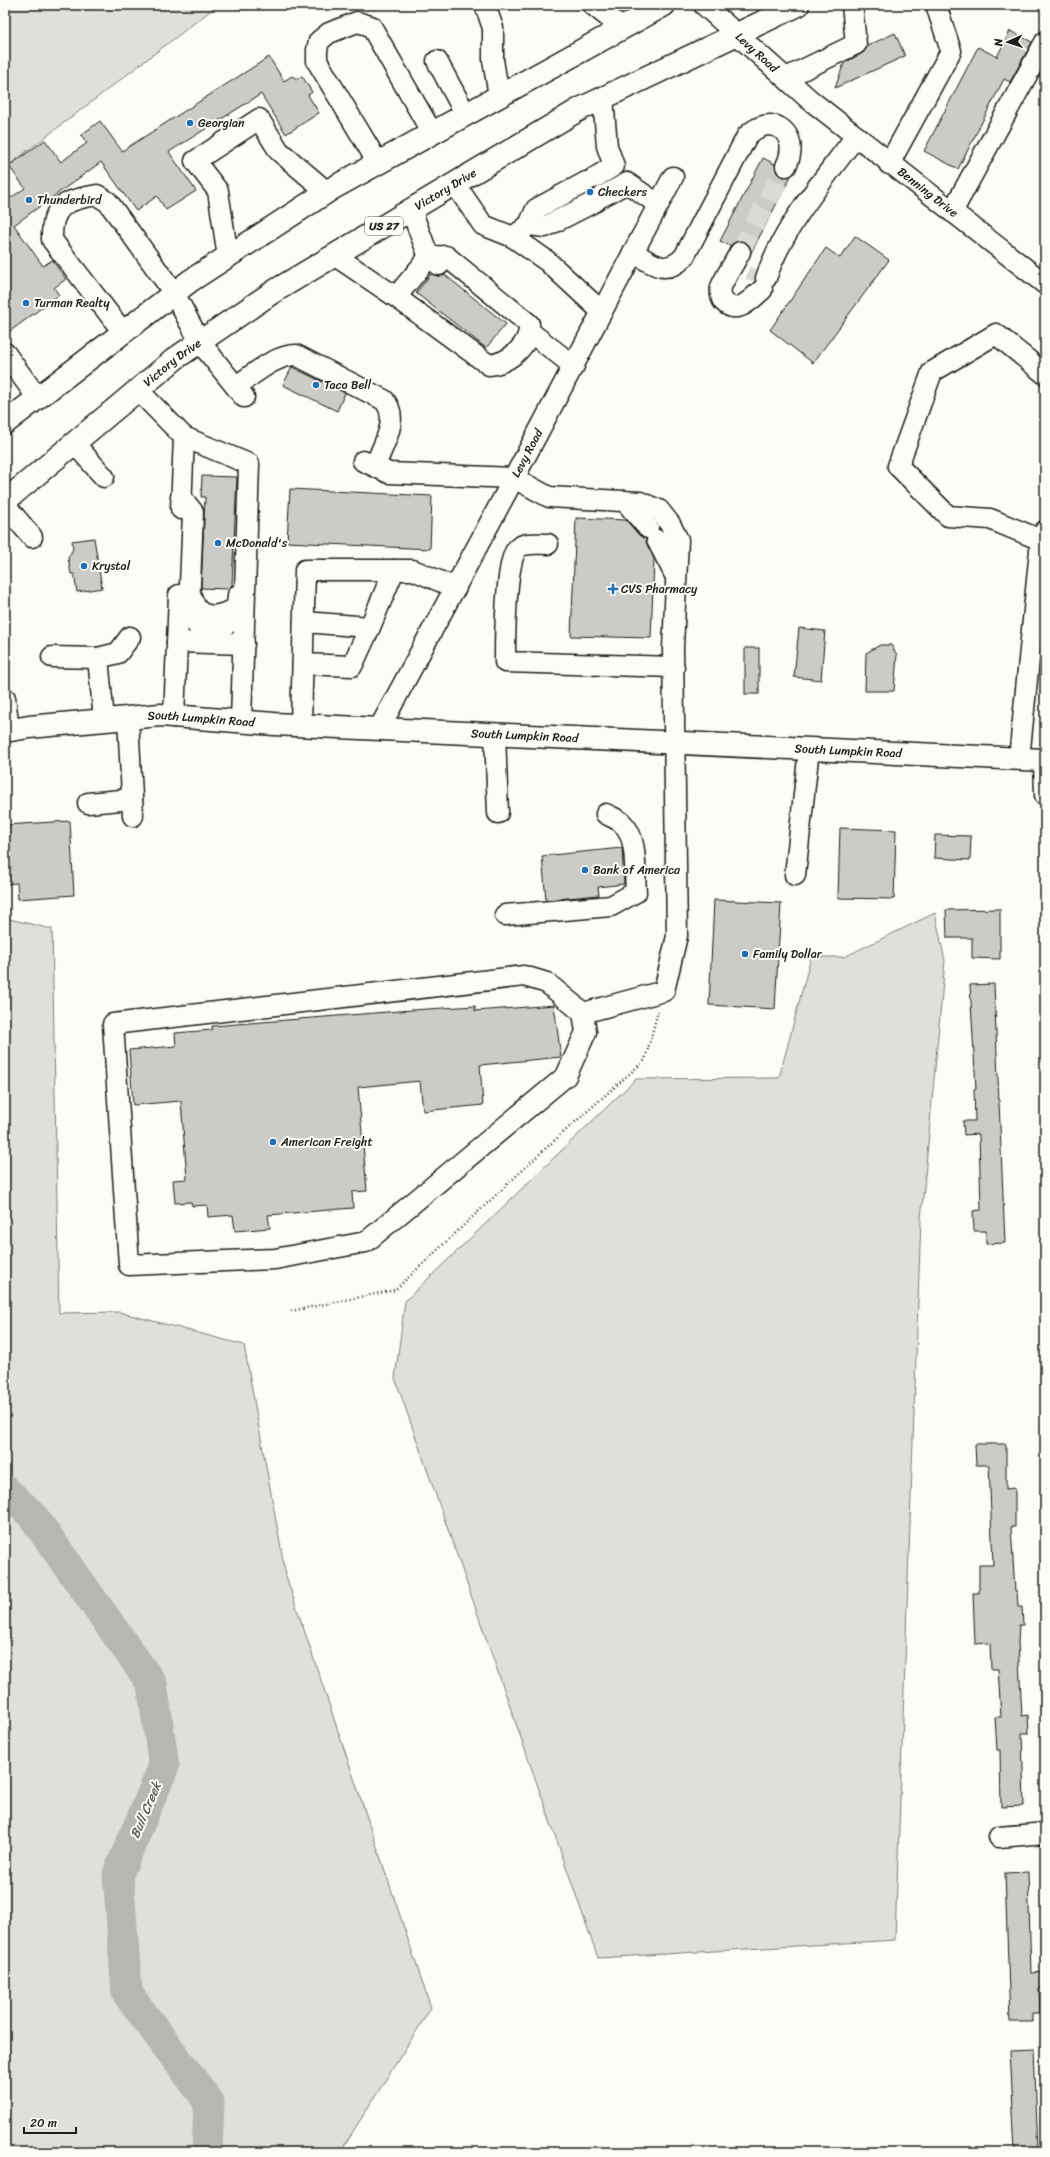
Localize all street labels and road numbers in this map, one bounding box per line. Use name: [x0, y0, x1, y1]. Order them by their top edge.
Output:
street label: Levy Road: [730, 27, 784, 79]
street label: Benning Drive: [892, 161, 963, 223]
street label: Victory Drive: [410, 162, 481, 216]
road number: US 27: [365, 217, 403, 235]
street label: Victory Drive: [138, 333, 206, 392]
street label: Levy Road: [505, 424, 549, 482]
street label: South Lumpkin Road: [146, 704, 257, 734]
street label: South Lumpkin Road: [470, 722, 580, 749]
street label: South Lumpkin Road: [794, 737, 904, 764]

